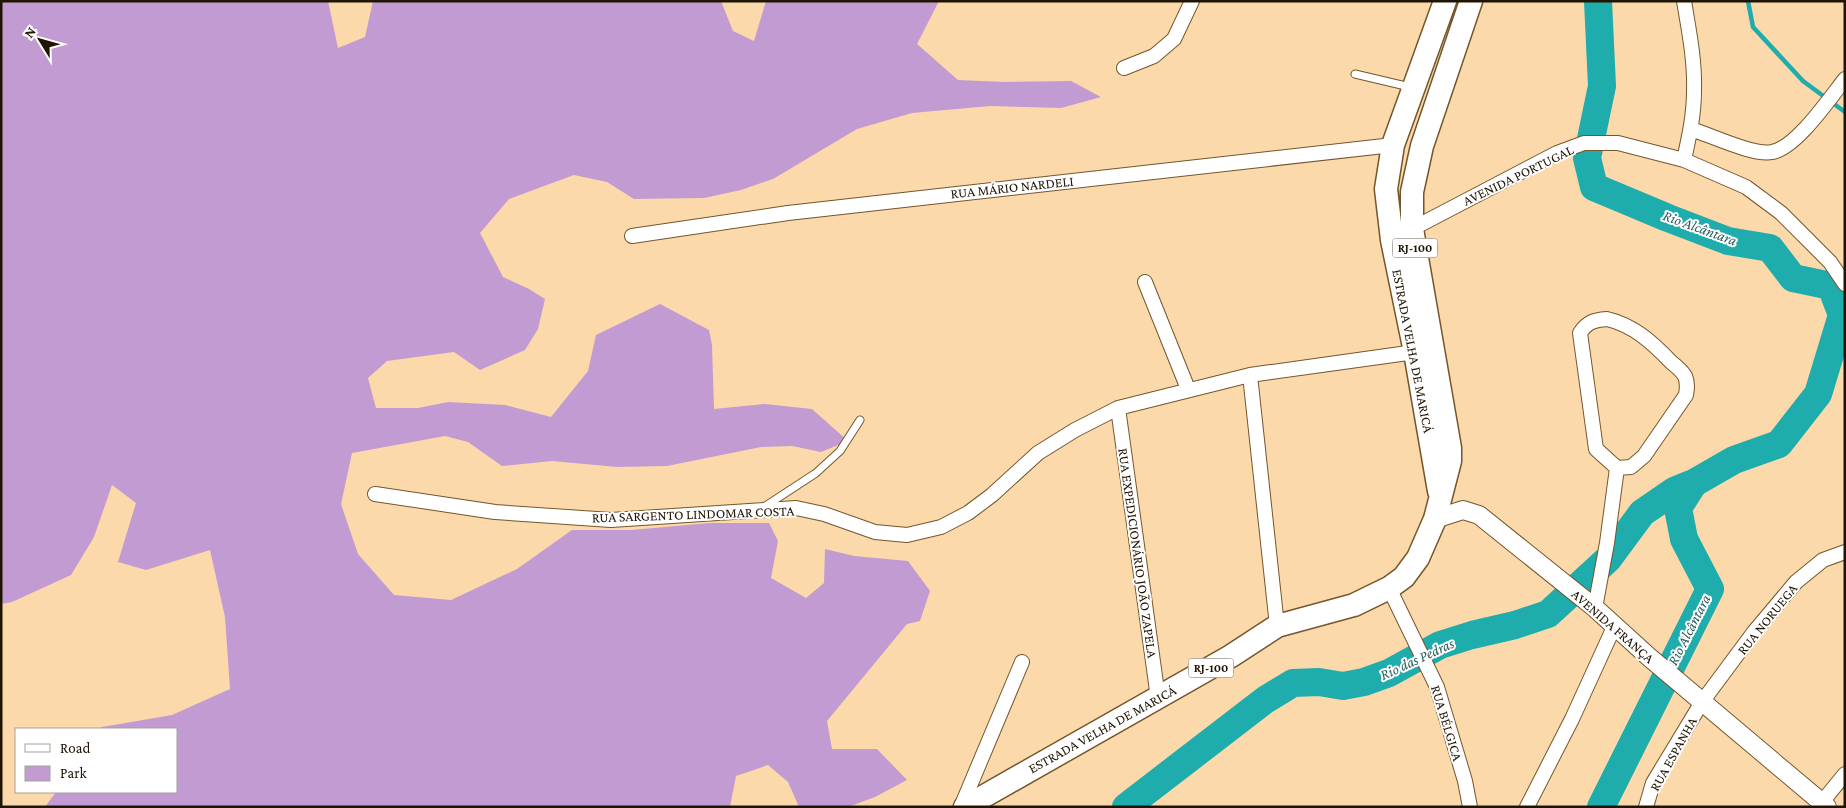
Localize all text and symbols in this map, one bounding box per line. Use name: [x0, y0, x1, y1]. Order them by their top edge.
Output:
north arrow: [15, 15, 65, 65]
text: N: [20, 23, 39, 41]
street label: AVENIDA PORTUGAL: [1460, 141, 1576, 209]
street label: RUA MÁRIO NARDELI: [950, 173, 1074, 201]
water label: Rio Alcântara: [1661, 207, 1739, 249]
road number: RJ-100: [1392, 238, 1438, 258]
street label: ESTRADA VELHA DE MARICÁ: [1389, 268, 1437, 434]
street label: RUA EXPEDICIONÁRIO JOÃO ZAPELA: [1115, 447, 1161, 659]
street label: RUA SARGENTO LINDOMAR COSTA: [592, 502, 795, 526]
street label: RUA NORUEGA: [1734, 580, 1800, 658]
street label: AVENIDA FRANÇA: [1568, 586, 1658, 666]
water label: Rio Alcântara: [1664, 592, 1714, 668]
water label: Rio das Pedras: [1378, 635, 1457, 683]
road number: RJ-100: [1188, 658, 1234, 678]
street label: ESTRADA VELHA DE MARICÁ: [1025, 682, 1179, 776]
street label: RUA BÉLGICA: [1428, 683, 1466, 763]
street label: RUA ESPANHA: [1646, 714, 1700, 794]
legend: [15, 728, 178, 793]
text: Road: [60, 740, 91, 756]
text: Park: [60, 765, 87, 781]

